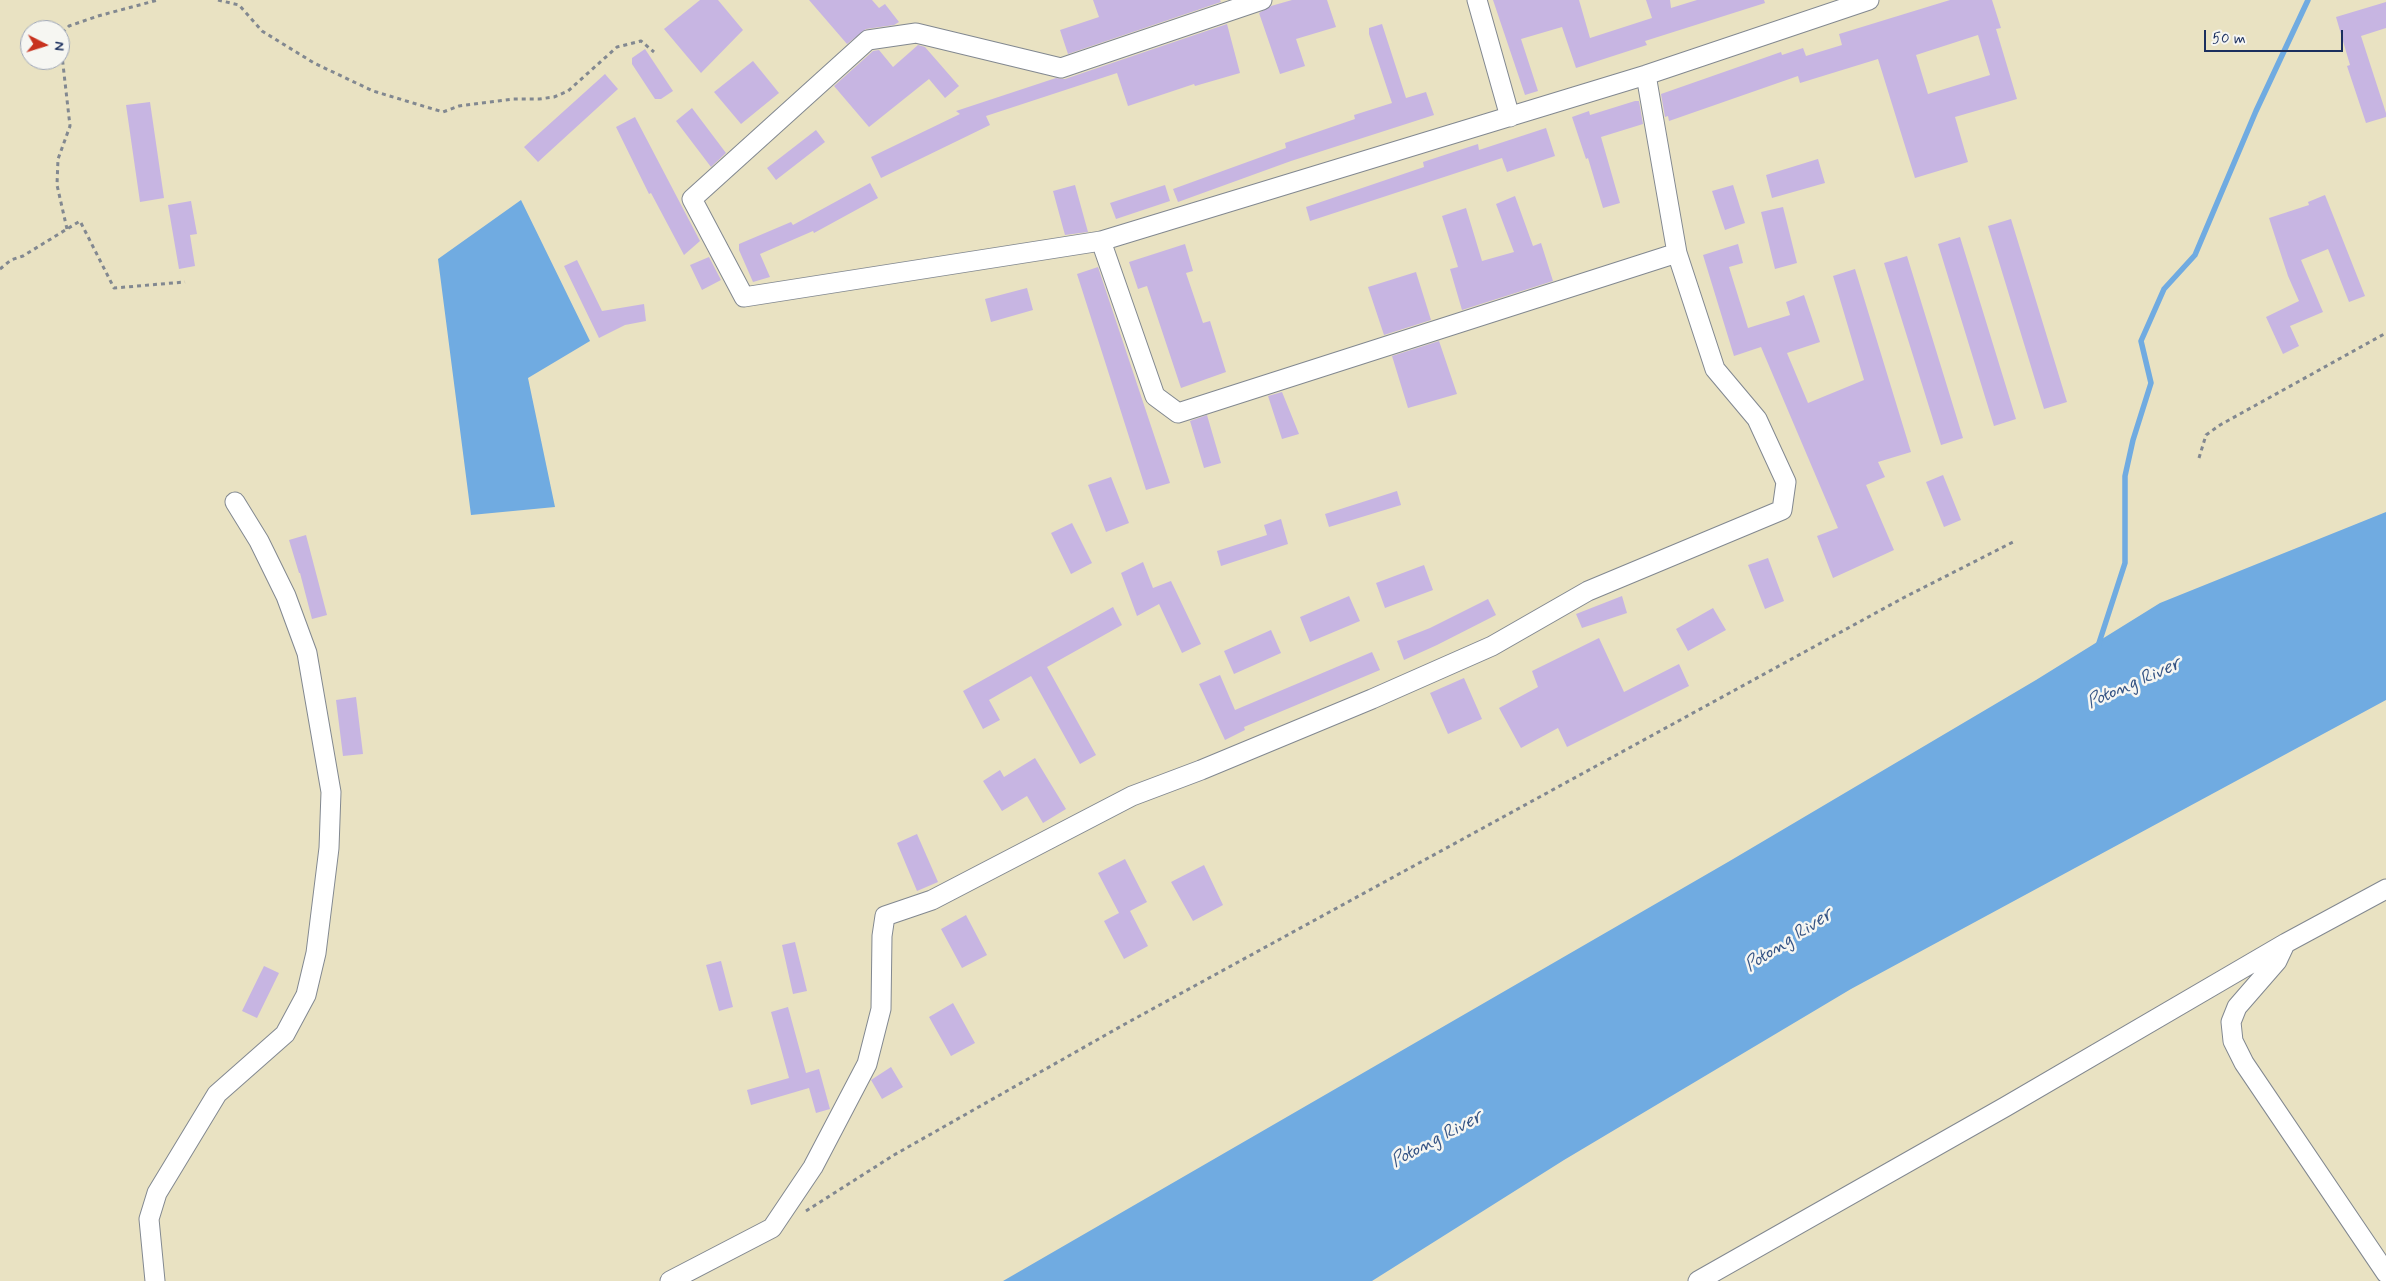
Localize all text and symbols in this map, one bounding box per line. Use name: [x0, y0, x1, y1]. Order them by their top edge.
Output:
north arrow: [20, 20, 70, 70]
scale bar: [2206, 20, 2345, 52]
text: 50 m: [2212, 29, 2246, 49]
text: N: [50, 41, 68, 52]
water label: Potong River: [2084, 653, 2184, 715]
water label: Potong River: [1741, 904, 1837, 978]
water label: Potong River: [1387, 1106, 1487, 1174]

